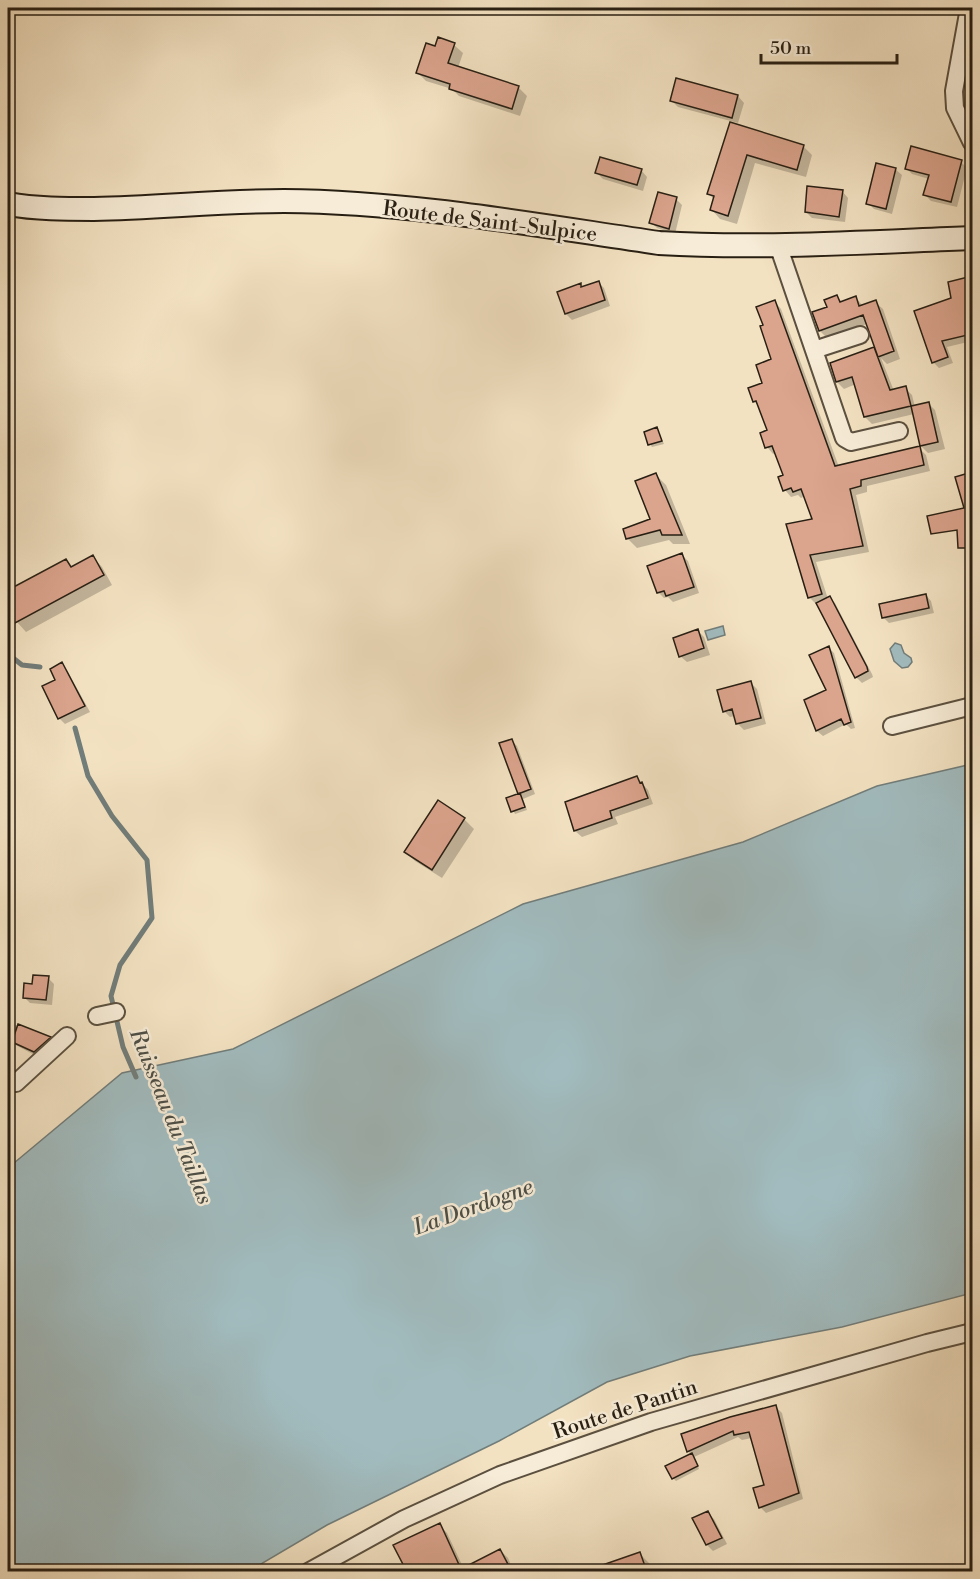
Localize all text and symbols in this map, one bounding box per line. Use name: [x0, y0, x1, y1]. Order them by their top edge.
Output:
scale bar: [761, 27, 898, 65]
text: 50 m: [770, 37, 812, 60]
street label: Route de Saint-Sulpice: [381, 196, 599, 248]
water label: Ruisseau du Taillas: [123, 1024, 218, 1208]
water label: La Dordogne: [409, 1173, 537, 1242]
street label: Route de Pantin: [550, 1374, 701, 1446]

